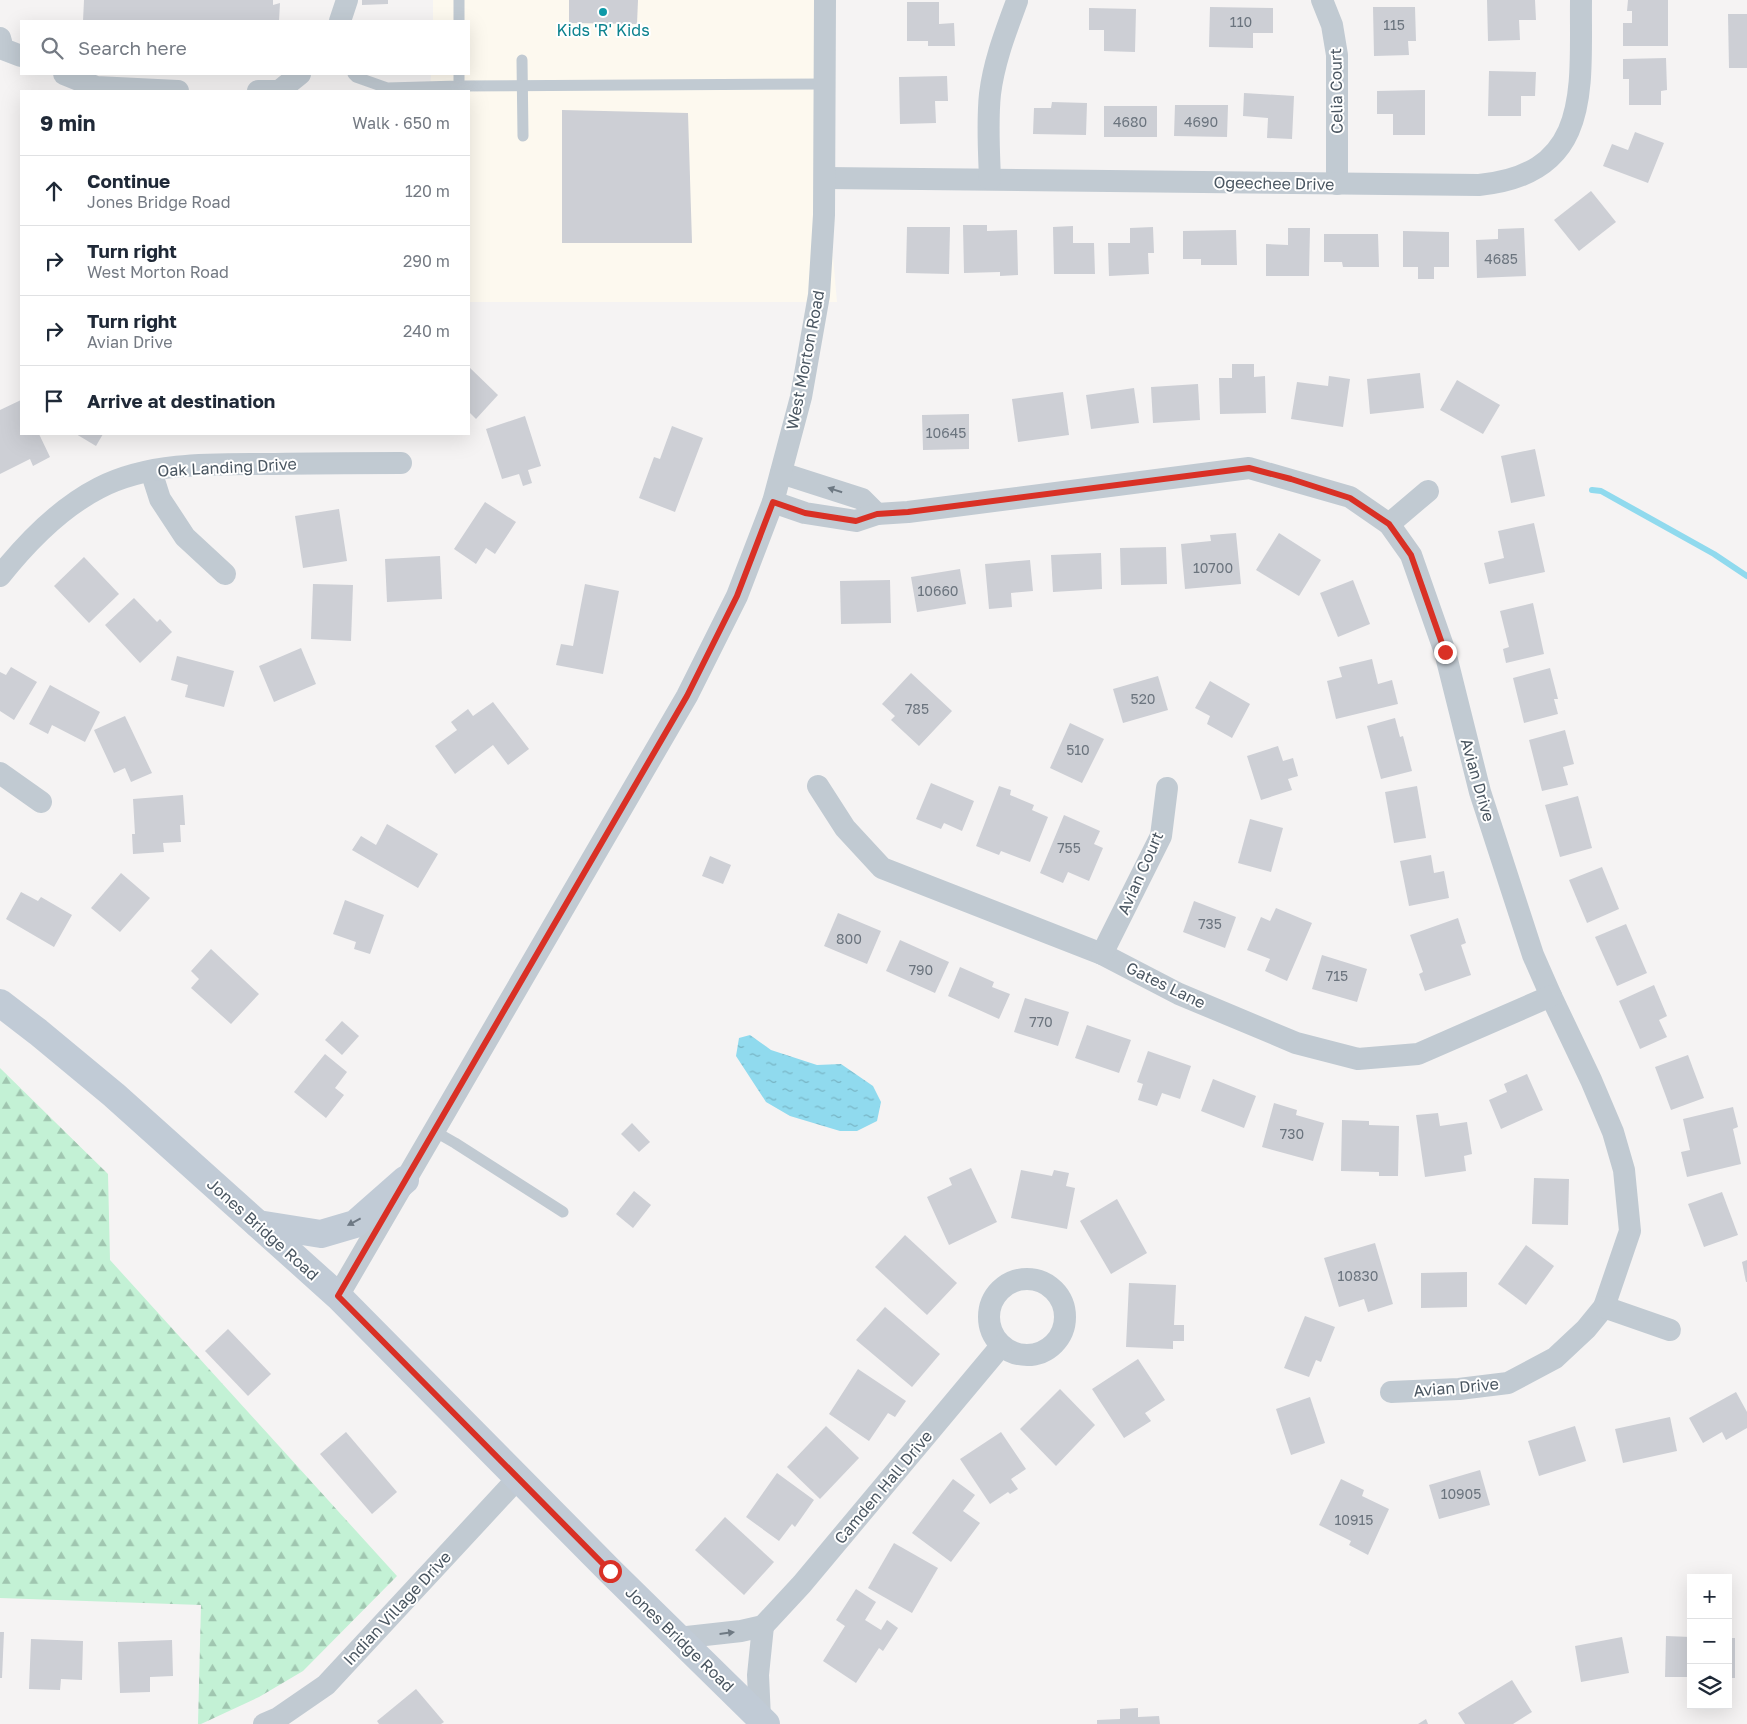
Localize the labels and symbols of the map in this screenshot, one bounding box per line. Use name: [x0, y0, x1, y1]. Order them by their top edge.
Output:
marker: Kids 'R' Kids: [597, 6, 609, 18]
house number: 110: [1230, 13, 1252, 30]
house number: 115: [1383, 16, 1405, 33]
place label: Kids 'R' Kids: [556, 20, 650, 40]
street label: Celia Court: [1325, 48, 1347, 134]
house number: 4680: [1113, 113, 1147, 130]
house number: 4690: [1184, 113, 1218, 130]
street label: Ogeechee Drive: [1213, 172, 1335, 194]
house number: 4685: [1484, 250, 1518, 267]
street label: West Morton Road: [782, 288, 828, 432]
house number: 10645: [926, 424, 966, 441]
street label: Oak Landing Drive: [157, 453, 297, 481]
one-way arrow: [828, 486, 843, 493]
house number: 10700: [1193, 559, 1233, 576]
house number: 10660: [917, 582, 959, 599]
route end: [1434, 641, 1457, 664]
house number: 520: [1131, 690, 1155, 707]
house number: 785: [905, 700, 929, 717]
street label: Avian Drive: [1457, 736, 1499, 824]
house number: 510: [1066, 741, 1090, 758]
street label: Avian Court: [1113, 828, 1167, 918]
house number: 755: [1057, 839, 1081, 856]
house number: 735: [1198, 915, 1222, 932]
house number: 800: [836, 930, 862, 947]
street label: Gates Lane: [1123, 957, 1209, 1013]
house number: 790: [909, 961, 933, 978]
house number: 715: [1326, 967, 1348, 984]
house number: 770: [1029, 1013, 1053, 1030]
house number: 730: [1280, 1125, 1304, 1142]
street label: Jones Bridge Road: [203, 1174, 323, 1284]
one-way arrow: [346, 1218, 361, 1226]
house number: 10830: [1338, 1267, 1378, 1284]
street label: Avian Drive: [1413, 1373, 1499, 1401]
street label: Camden Hall Drive: [830, 1426, 936, 1548]
house number: 10905: [1441, 1485, 1481, 1502]
house number: 10915: [1335, 1511, 1373, 1528]
street label: Indian Village Drive: [339, 1547, 455, 1669]
route start: [599, 1560, 622, 1583]
street label: Jones Bridge Road: [621, 1582, 739, 1696]
one-way arrow: [719, 1629, 735, 1637]

